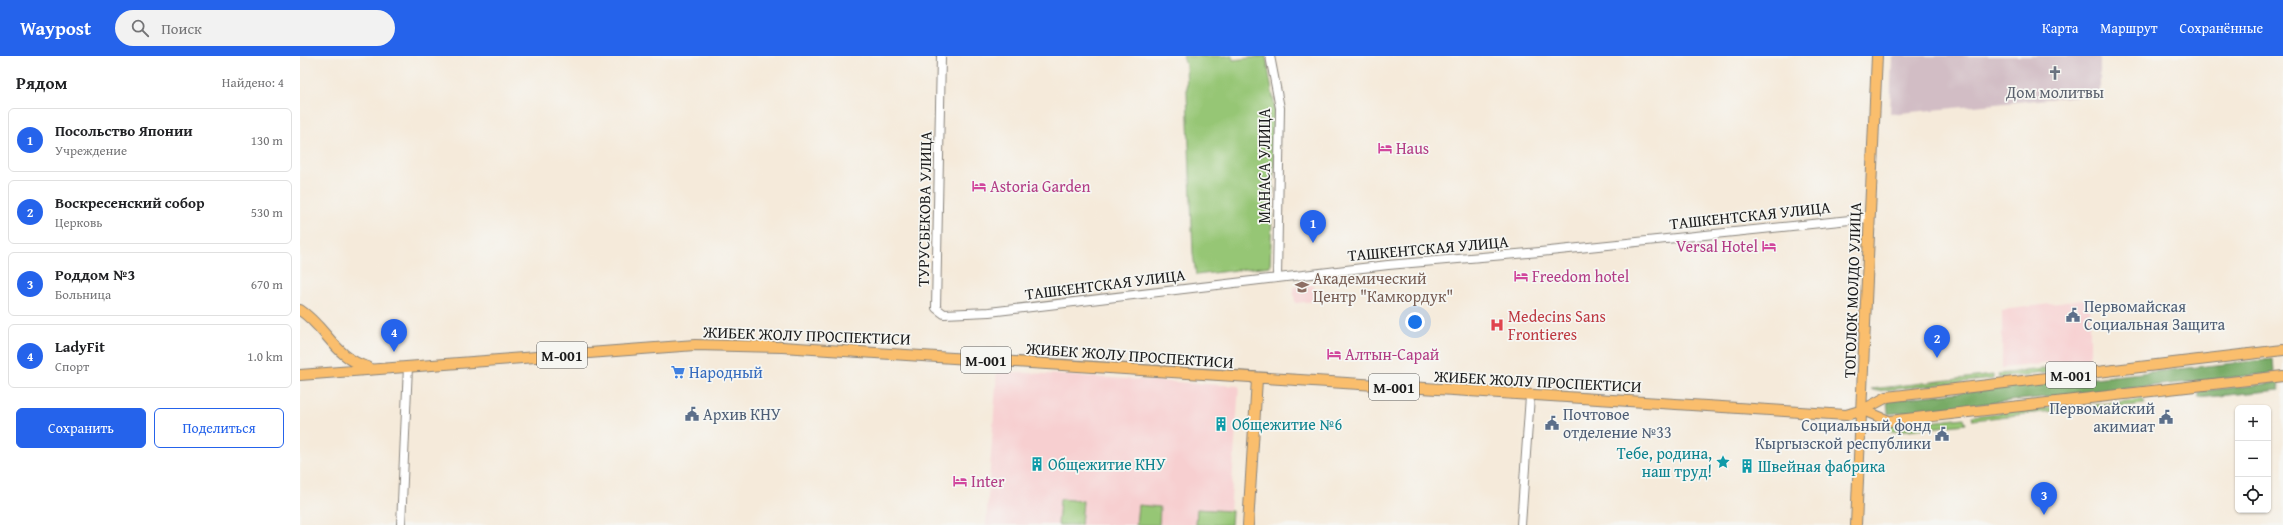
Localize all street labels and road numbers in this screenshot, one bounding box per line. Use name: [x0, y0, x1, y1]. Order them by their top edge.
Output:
street label: МАНАСА УЛИЦА: [1252, 108, 1276, 224]
street label: ТУРУСБЕКОВА УЛИЦА: [911, 131, 937, 287]
street label: ТАШКЕНТСКАЯ УЛИЦА: [1668, 195, 1832, 235]
street label: ТОГОЛОК МОЛДО УЛИЦА: [1837, 201, 1867, 378]
street label: ТАШКЕНТСКАЯ УЛИЦА: [1347, 229, 1510, 267]
street label: ТАШКЕНТСКАЯ УЛИЦА: [1023, 262, 1187, 306]
street label: ЖИБЕК ЖОЛУ ПРОСПЕКТИСИ: [702, 319, 911, 351]
street label: ЖИБЕК ЖОЛУ ПРОСПЕКТИСИ: [1025, 336, 1235, 374]
road number: М-001: [537, 342, 587, 368]
road number: М-001: [961, 347, 1011, 373]
road number: М-001: [2046, 362, 2096, 388]
street label: ЖИБЕК ЖОЛУ ПРОСПЕКТИСИ: [1433, 364, 1643, 398]
road number: М-001: [1369, 374, 1419, 400]

